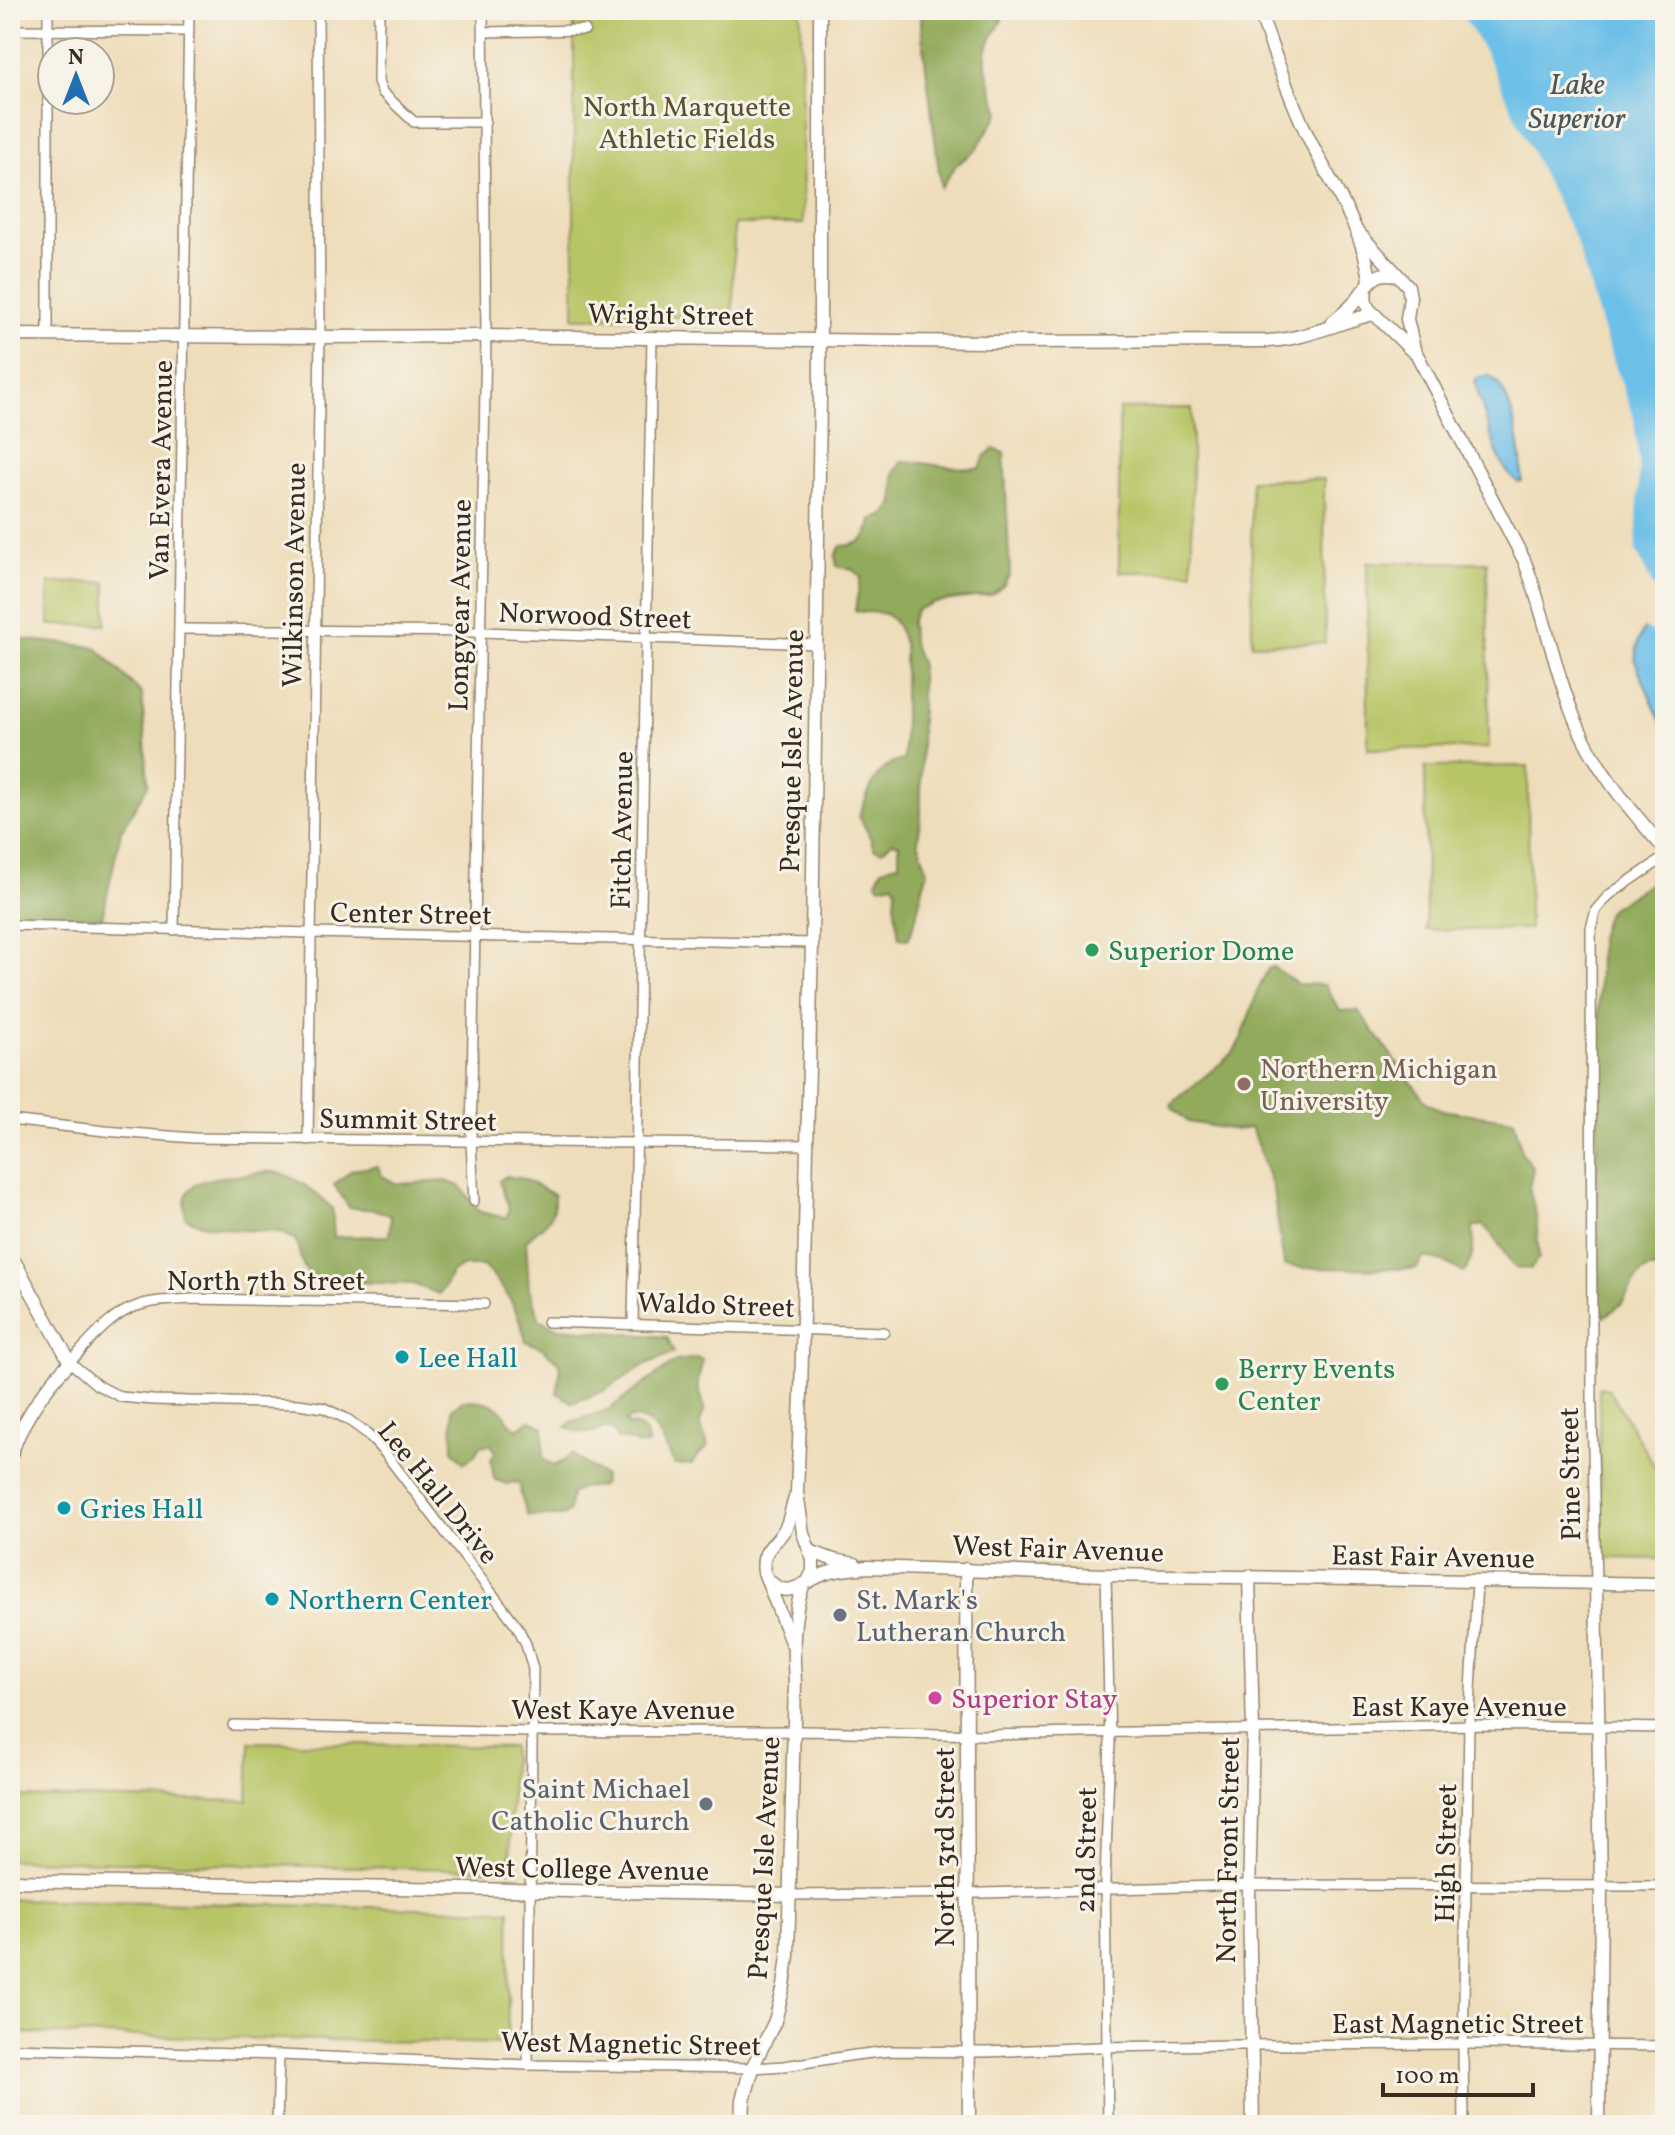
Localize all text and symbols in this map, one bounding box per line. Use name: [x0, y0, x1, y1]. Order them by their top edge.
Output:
north arrow: [36, 36, 116, 116]
text: N: [68, 43, 84, 74]
water label: Lake Superior: [1528, 65, 1627, 141]
park label: North Marquette Athletic Fields: [583, 89, 791, 160]
street label: Wright Street: [587, 296, 755, 337]
street label: Van Evera Avenue: [141, 360, 184, 581]
street label: Wilkinson Avenue: [274, 462, 317, 688]
street label: Longyear Avenue: [440, 498, 483, 712]
street label: Norwood Street: [498, 595, 692, 640]
street label: Presque Isle Avenue: [772, 629, 815, 873]
street label: Fitch Avenue: [603, 750, 644, 910]
street label: Center Street: [330, 895, 492, 936]
place label: Superior Dome: [1108, 933, 1294, 972]
marker: Superior Dome: [1083, 941, 1101, 959]
place label: Northern Michigan University: [1260, 1051, 1498, 1122]
marker: Northern Michigan University: [1235, 1075, 1253, 1093]
street label: Summit Street: [319, 1100, 497, 1143]
street label: North 7th Street: [167, 1263, 365, 1302]
street label: Waldo Street: [636, 1284, 796, 1329]
place label: Lee Hall: [418, 1340, 518, 1379]
marker: Lee Hall: [393, 1348, 411, 1366]
place label: Berry Events Center: [1238, 1351, 1395, 1422]
marker: Berry Events Center: [1213, 1375, 1231, 1393]
street label: Pine Street: [1551, 1407, 1592, 1541]
street label: Lee Hall Drive: [367, 1414, 507, 1573]
place label: Gries Hall: [80, 1491, 203, 1530]
marker: Gries Hall: [55, 1499, 73, 1517]
street label: West Fair Avenue: [951, 1527, 1165, 1574]
street label: East Fair Avenue: [1331, 1537, 1535, 1580]
place label: Northern Center: [288, 1582, 492, 1621]
place label: St. Mark's Lutheran Church: [856, 1582, 1066, 1653]
marker: Northern Center: [263, 1590, 281, 1608]
marker: St. Mark's Lutheran Church: [831, 1606, 849, 1624]
place label: Superior Stay: [951, 1681, 1118, 1720]
marker: Superior Stay: [926, 1689, 944, 1707]
street label: East Kaye Avenue: [1351, 1689, 1567, 1728]
street label: West Kaye Avenue: [511, 1692, 735, 1731]
street label: Presque Isle Avenue: [740, 1735, 791, 1981]
street label: North Front Street: [1208, 1736, 1251, 1964]
street label: North 3rd Street: [927, 1747, 966, 1947]
place label: Saint Michael Catholic Church: [491, 1771, 690, 1842]
street label: High Street: [1427, 1783, 1468, 1923]
street label: 2nd Street: [1067, 1786, 1108, 1914]
marker: Saint Michael Catholic Church: [697, 1795, 715, 1813]
street label: West College Avenue: [455, 1849, 709, 1892]
street label: East Magnetic Street: [1332, 2006, 1584, 2045]
street label: West Magnetic Street: [500, 2024, 762, 2067]
scale bar: [1383, 2047, 1533, 2097]
text: 100 m: [1395, 2060, 1460, 2094]

